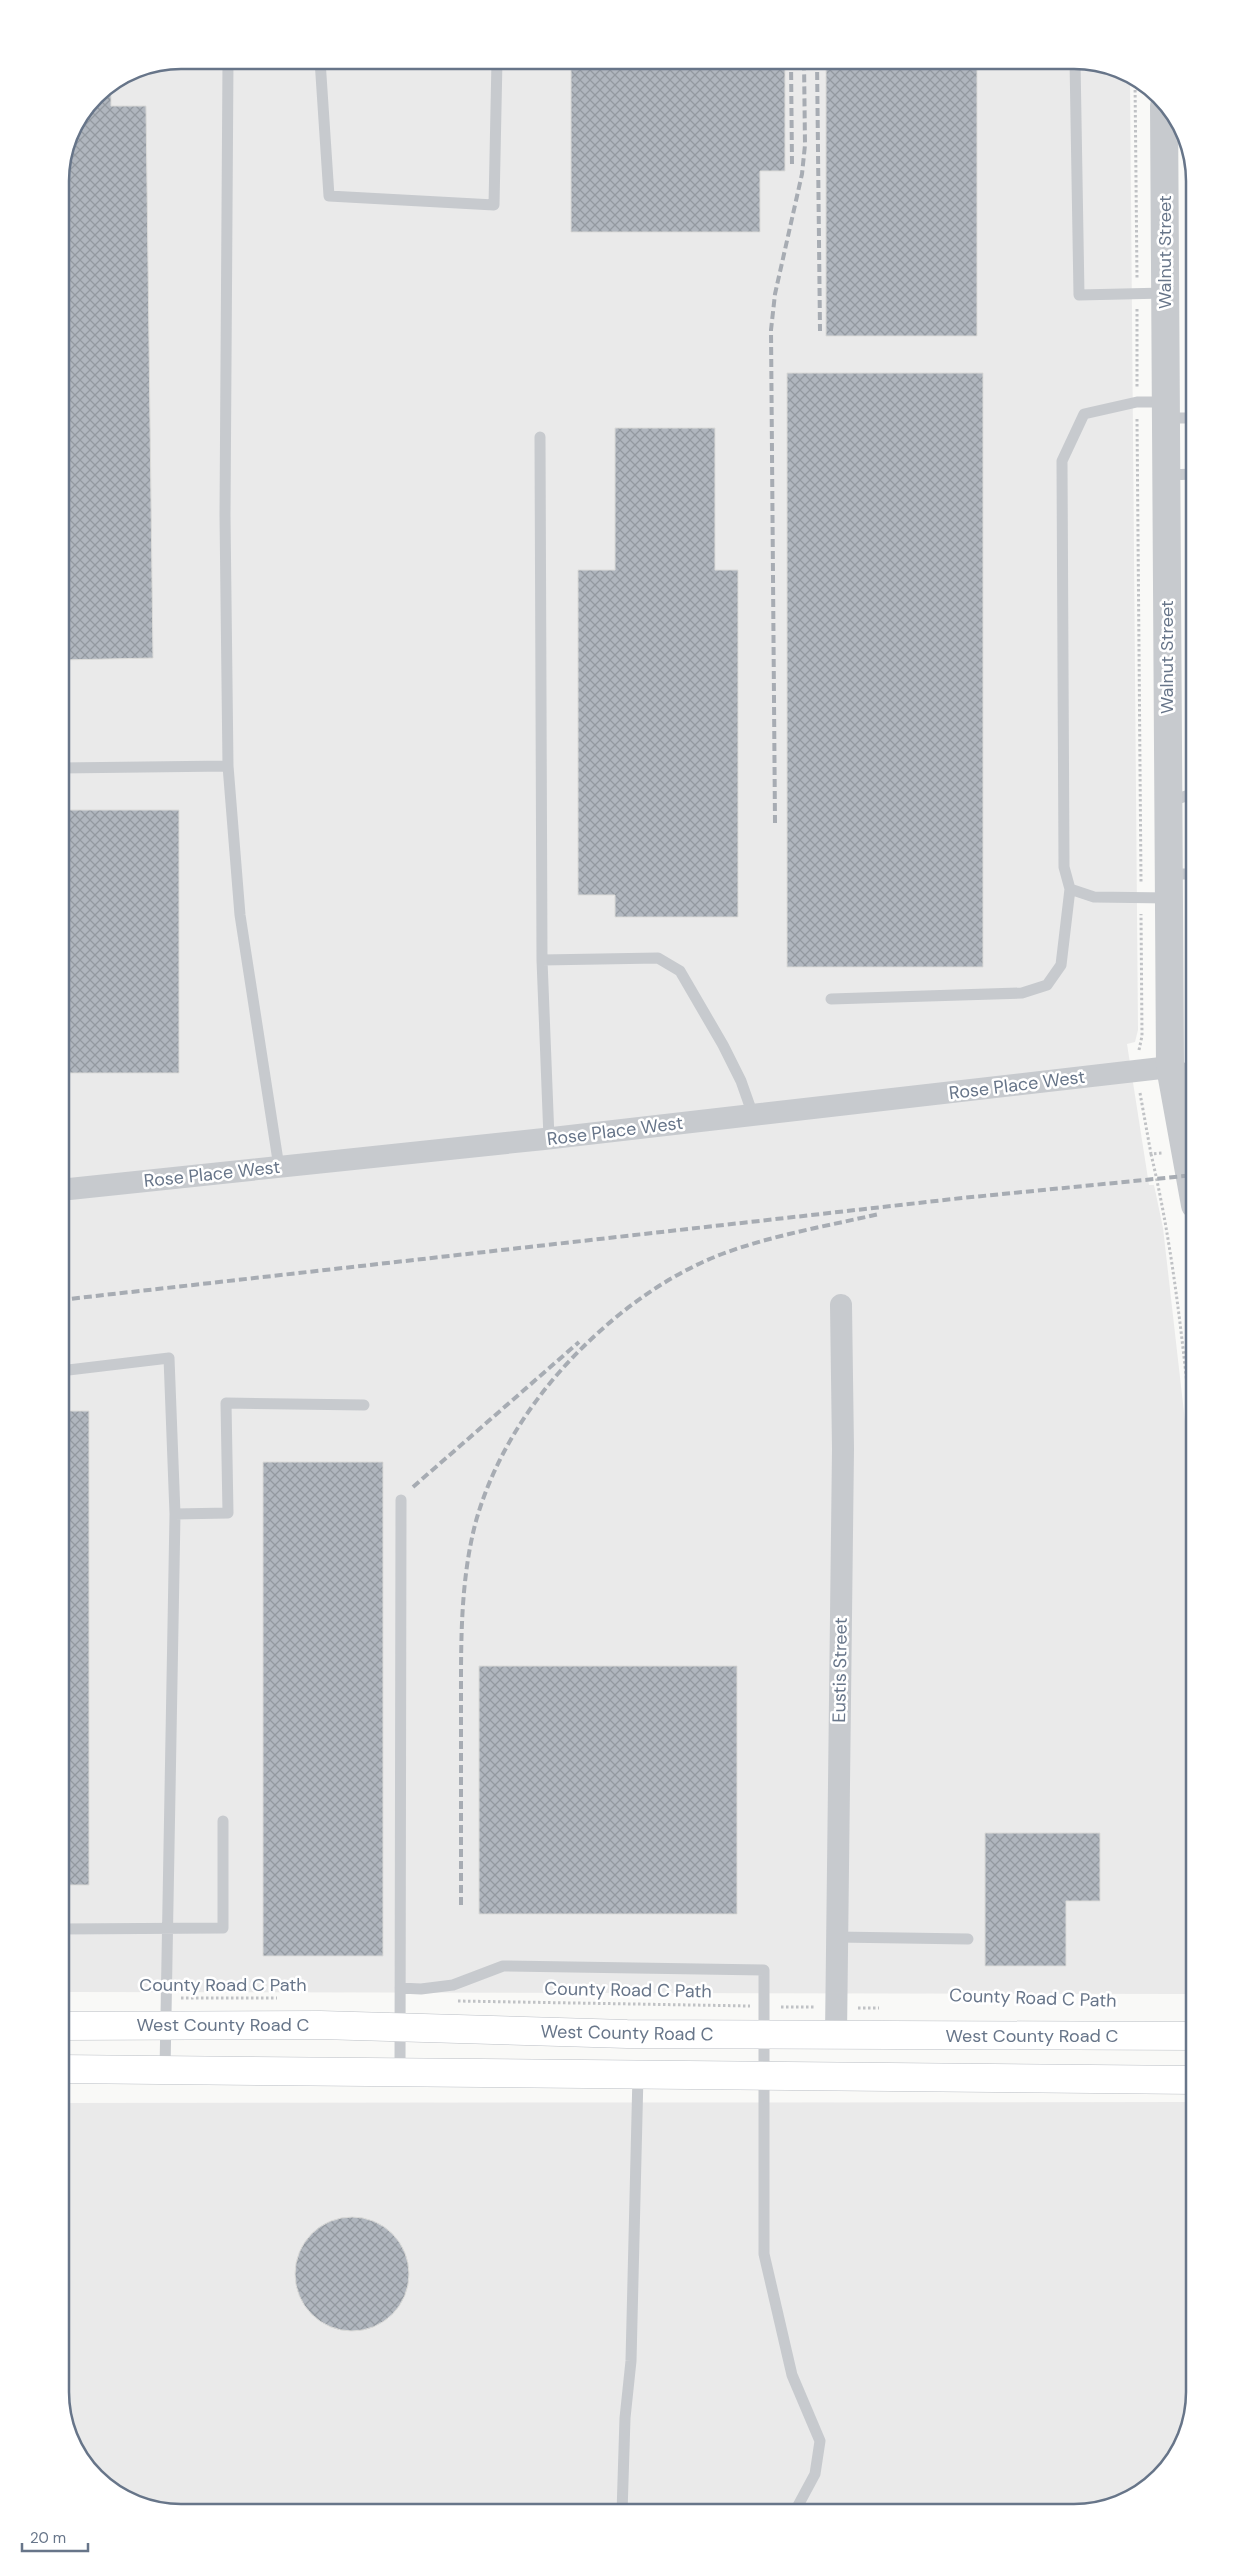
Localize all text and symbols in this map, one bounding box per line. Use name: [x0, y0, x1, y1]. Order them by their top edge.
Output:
street label: Walnut Street: [1153, 195, 1177, 309]
street label: Walnut Street: [1155, 600, 1179, 714]
street label: Rose Place West: [948, 1065, 1086, 1105]
street label: Rose Place West: [546, 1111, 684, 1151]
street label: Rose Place West: [143, 1155, 281, 1193]
street label: Eustis Street: [827, 1617, 853, 1723]
street label: County Road C Path: [139, 1973, 307, 1997]
street label: County Road C Path: [544, 1977, 712, 2003]
street label: County Road C Path: [949, 1983, 1117, 2013]
street label: West County Road C: [137, 2013, 310, 2037]
street label: West County Road C: [540, 2019, 714, 2047]
street label: West County Road C: [946, 2024, 1119, 2048]
scale bar: [22, 2520, 89, 2552]
text: 20 m: [30, 2528, 66, 2548]

